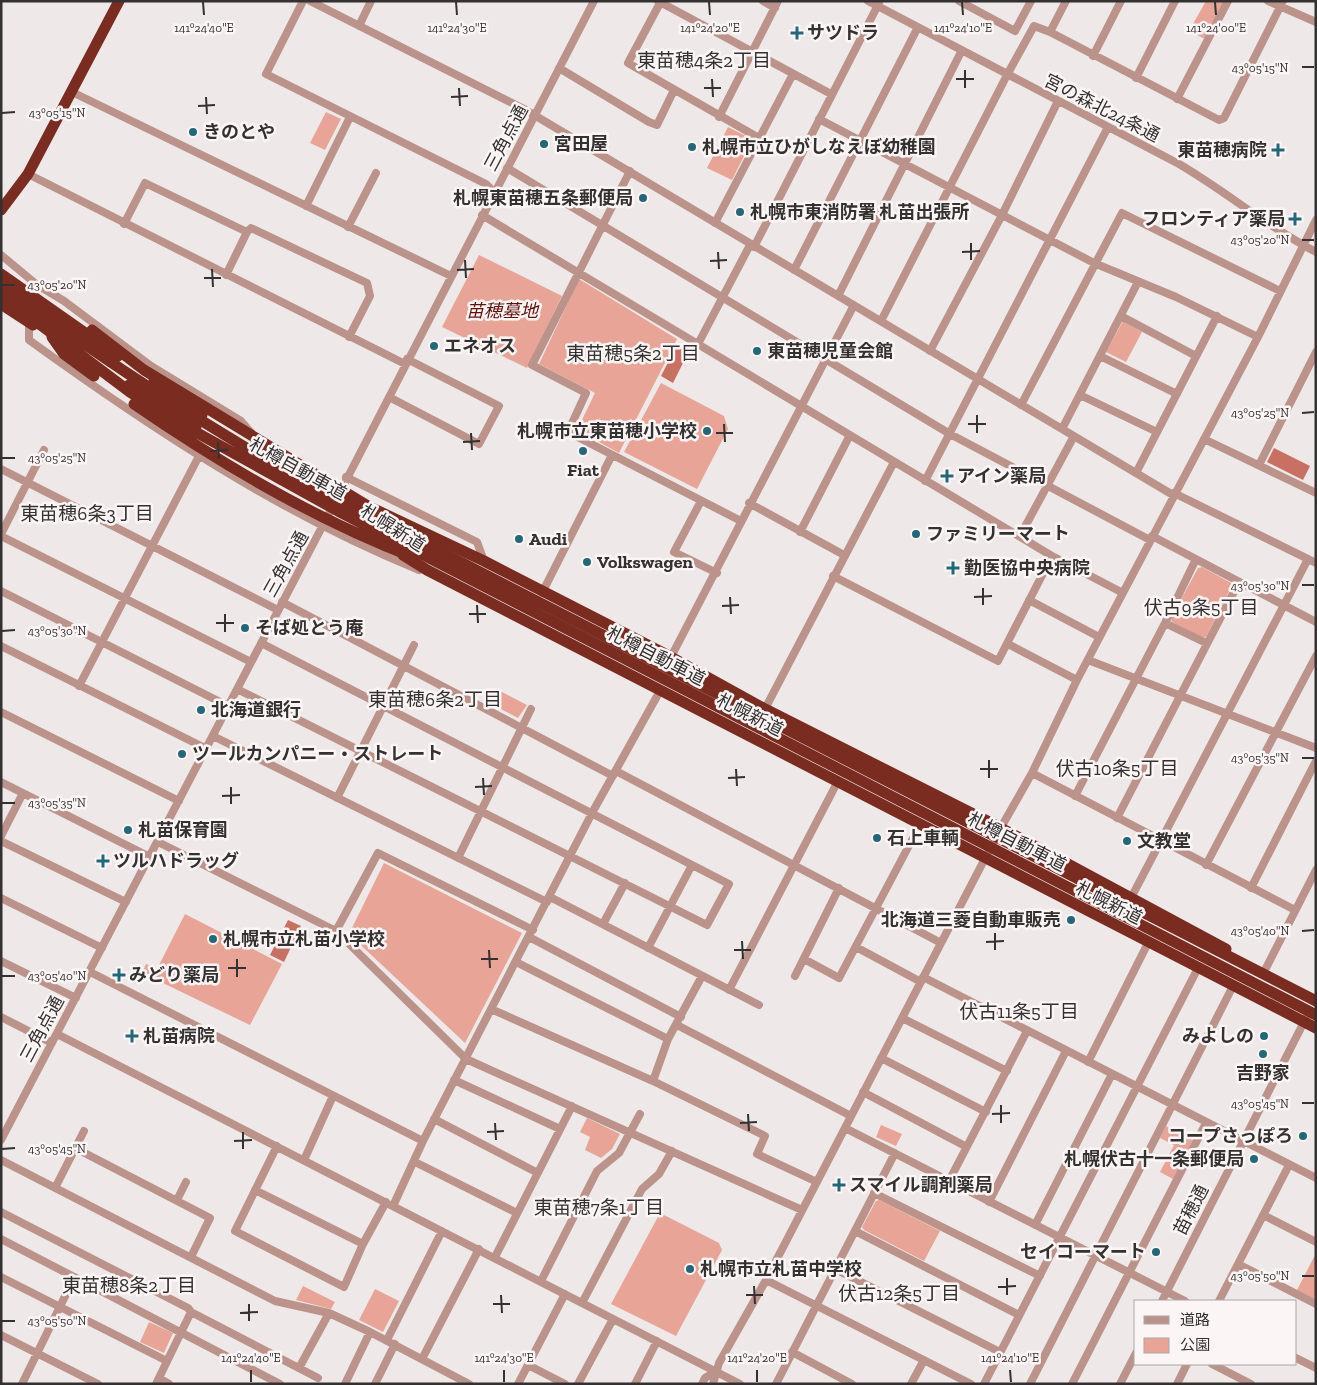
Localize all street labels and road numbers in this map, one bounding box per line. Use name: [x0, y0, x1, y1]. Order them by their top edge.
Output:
street label: 宮の森北24条通: [1040, 69, 1164, 147]
street label: 三角点通: [479, 101, 533, 175]
street label: 札樽自動車道: [245, 433, 351, 505]
street label: 札幌新道: [357, 500, 429, 556]
street label: 三角点通: [259, 527, 313, 601]
street label: 札樽自動車道: [603, 622, 709, 690]
street label: 札幌新道: [713, 689, 787, 741]
street label: 札樽自動車道: [964, 808, 1070, 876]
street label: 札幌新道: [1072, 877, 1146, 929]
street label: 三角点通: [15, 992, 69, 1066]
street label: 苗穂通: [1169, 1181, 1213, 1239]

